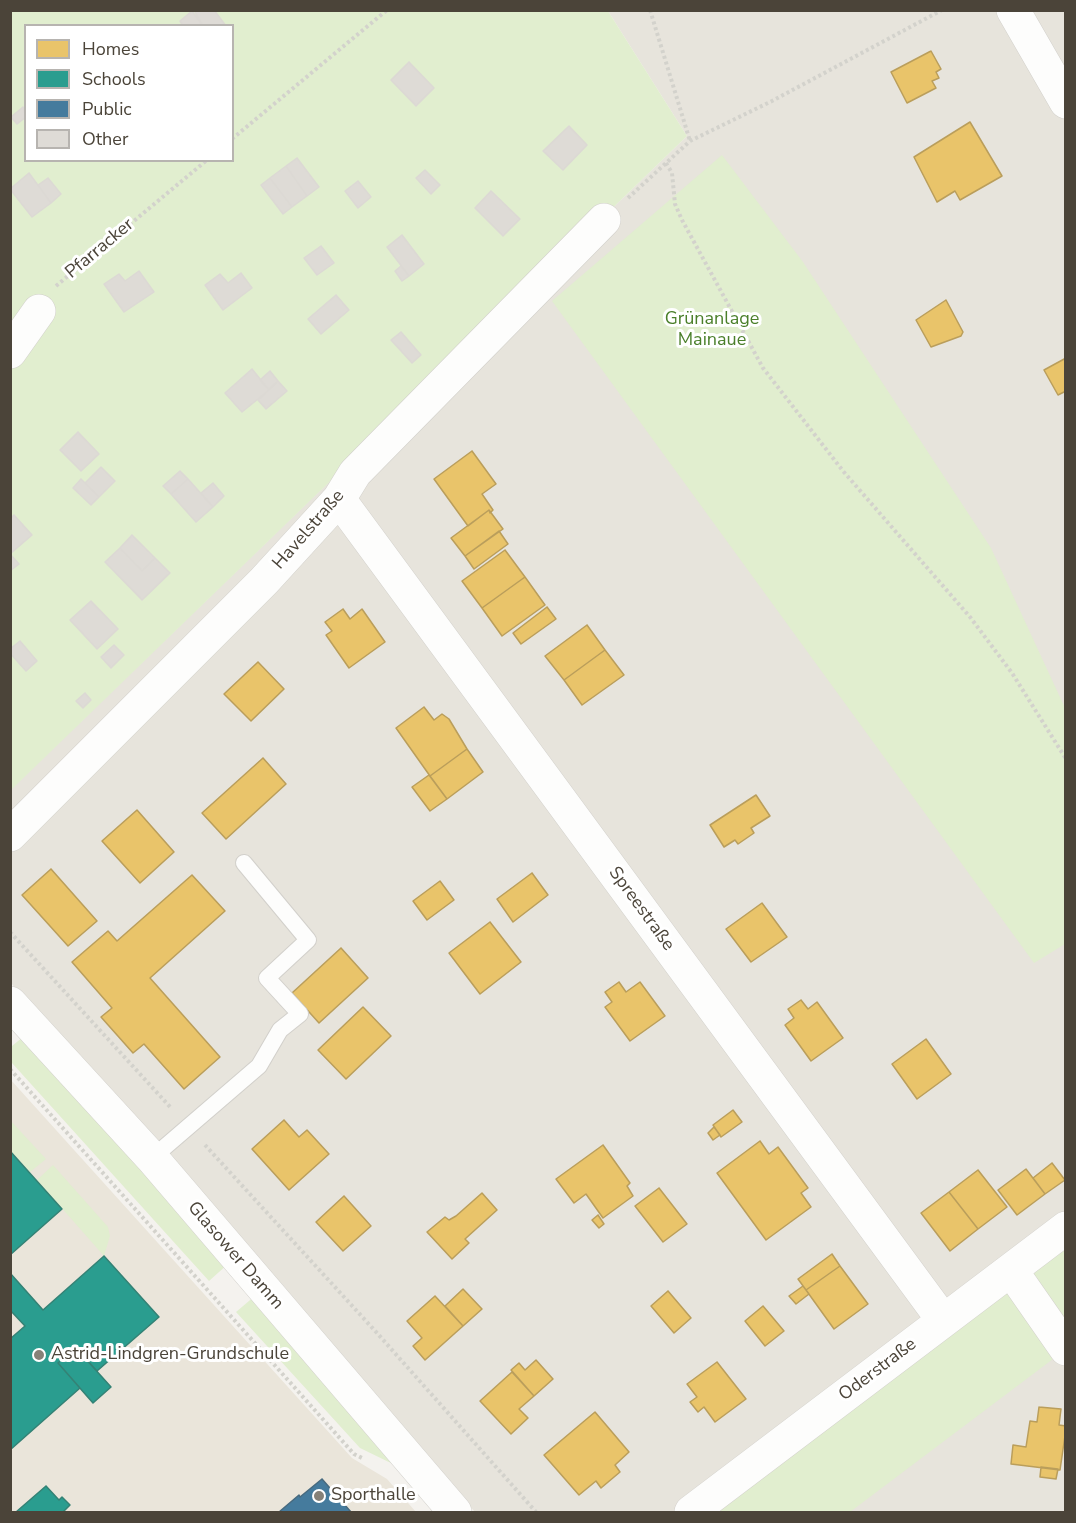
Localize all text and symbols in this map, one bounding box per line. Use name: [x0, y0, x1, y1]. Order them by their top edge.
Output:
legend: [24, 24, 234, 162]
text: Homes: [82, 37, 139, 61]
text: Schools: [82, 67, 146, 91]
text: Public: [82, 97, 132, 121]
text: Other: [82, 127, 128, 151]
street label: Pfarracker: [62, 214, 138, 284]
park label: Grünanlage Mainaue: [665, 309, 759, 352]
street label: Havelstraße: [269, 486, 349, 574]
street label: Spreestraße: [603, 863, 679, 955]
street label: Glasower Damm: [182, 1198, 288, 1314]
street label: Oderstraße: [835, 1334, 921, 1406]
place label: Astrid-Lindgren-Grundschule: [51, 1344, 289, 1366]
marker: Astrid-Lindgren-Grundschule: [32, 1348, 46, 1362]
place label: Sporthalle: [331, 1485, 416, 1507]
marker: Sporthalle: [312, 1489, 326, 1503]

